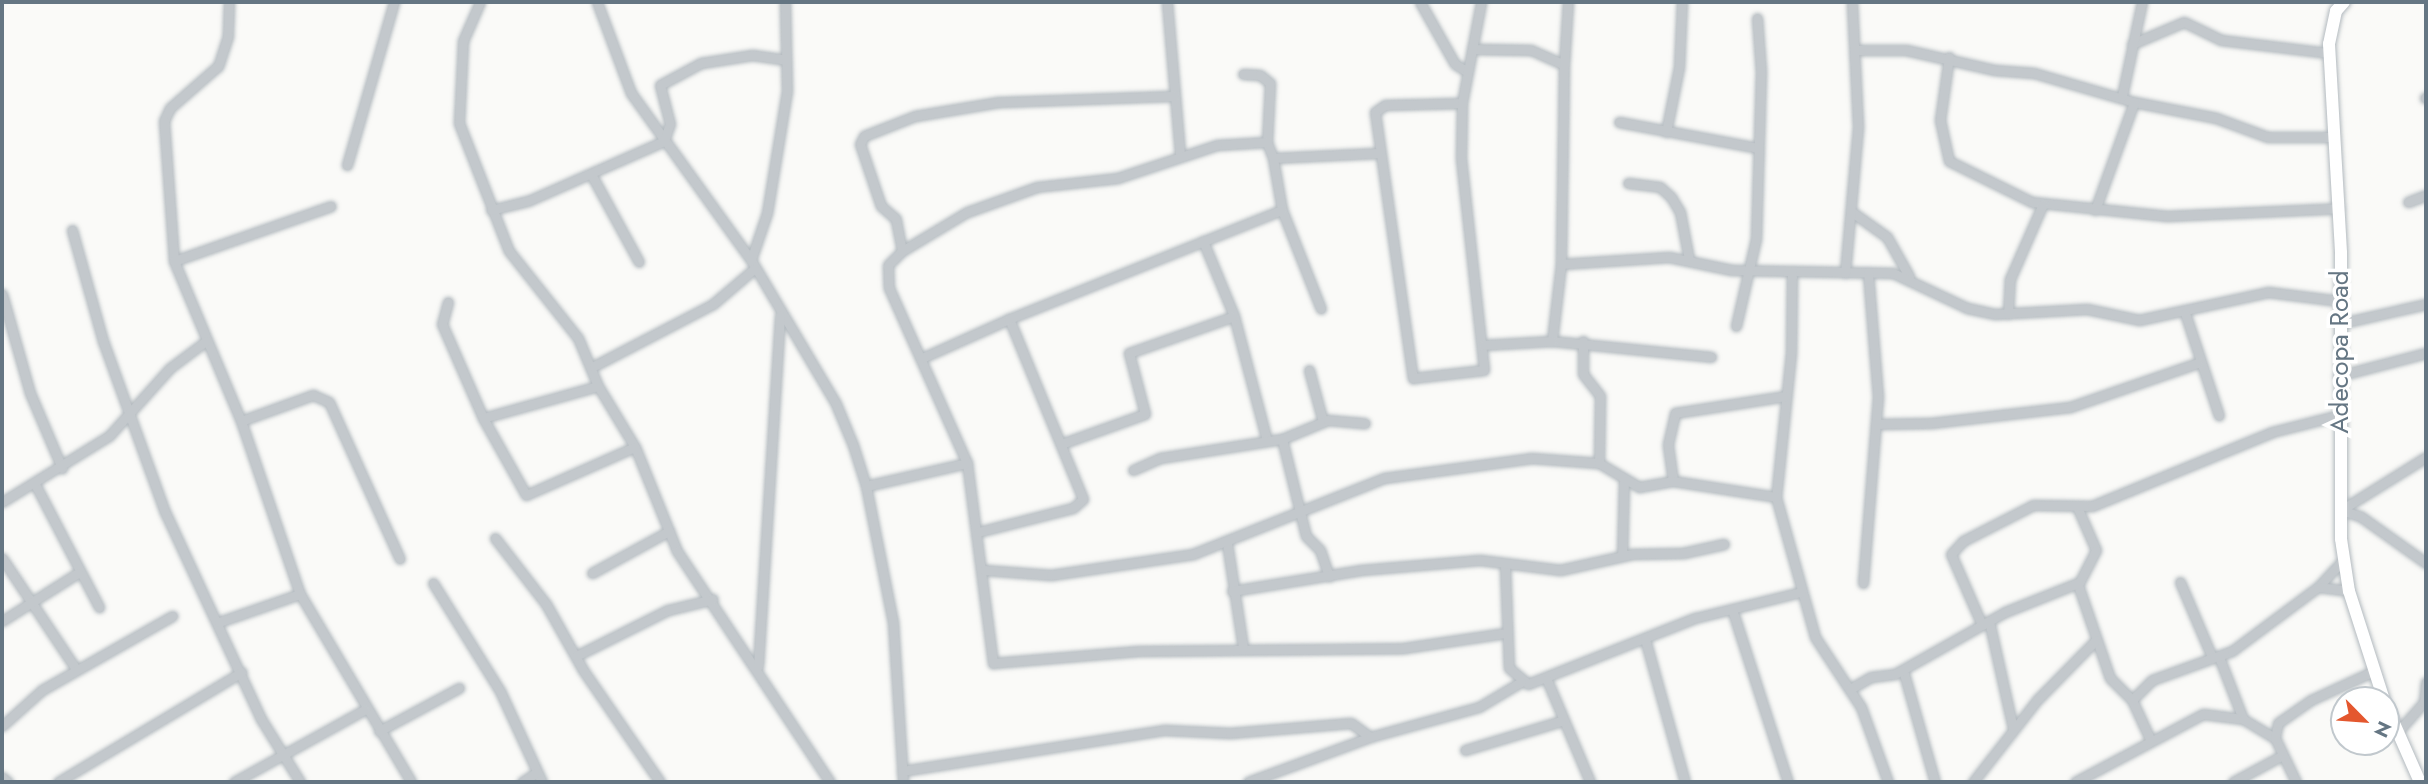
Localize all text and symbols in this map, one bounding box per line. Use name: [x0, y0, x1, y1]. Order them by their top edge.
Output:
street label: Adecopa Road: [2324, 270, 2356, 434]
north arrow: [2330, 686, 2400, 756]
text: N: [2367, 717, 2398, 742]

